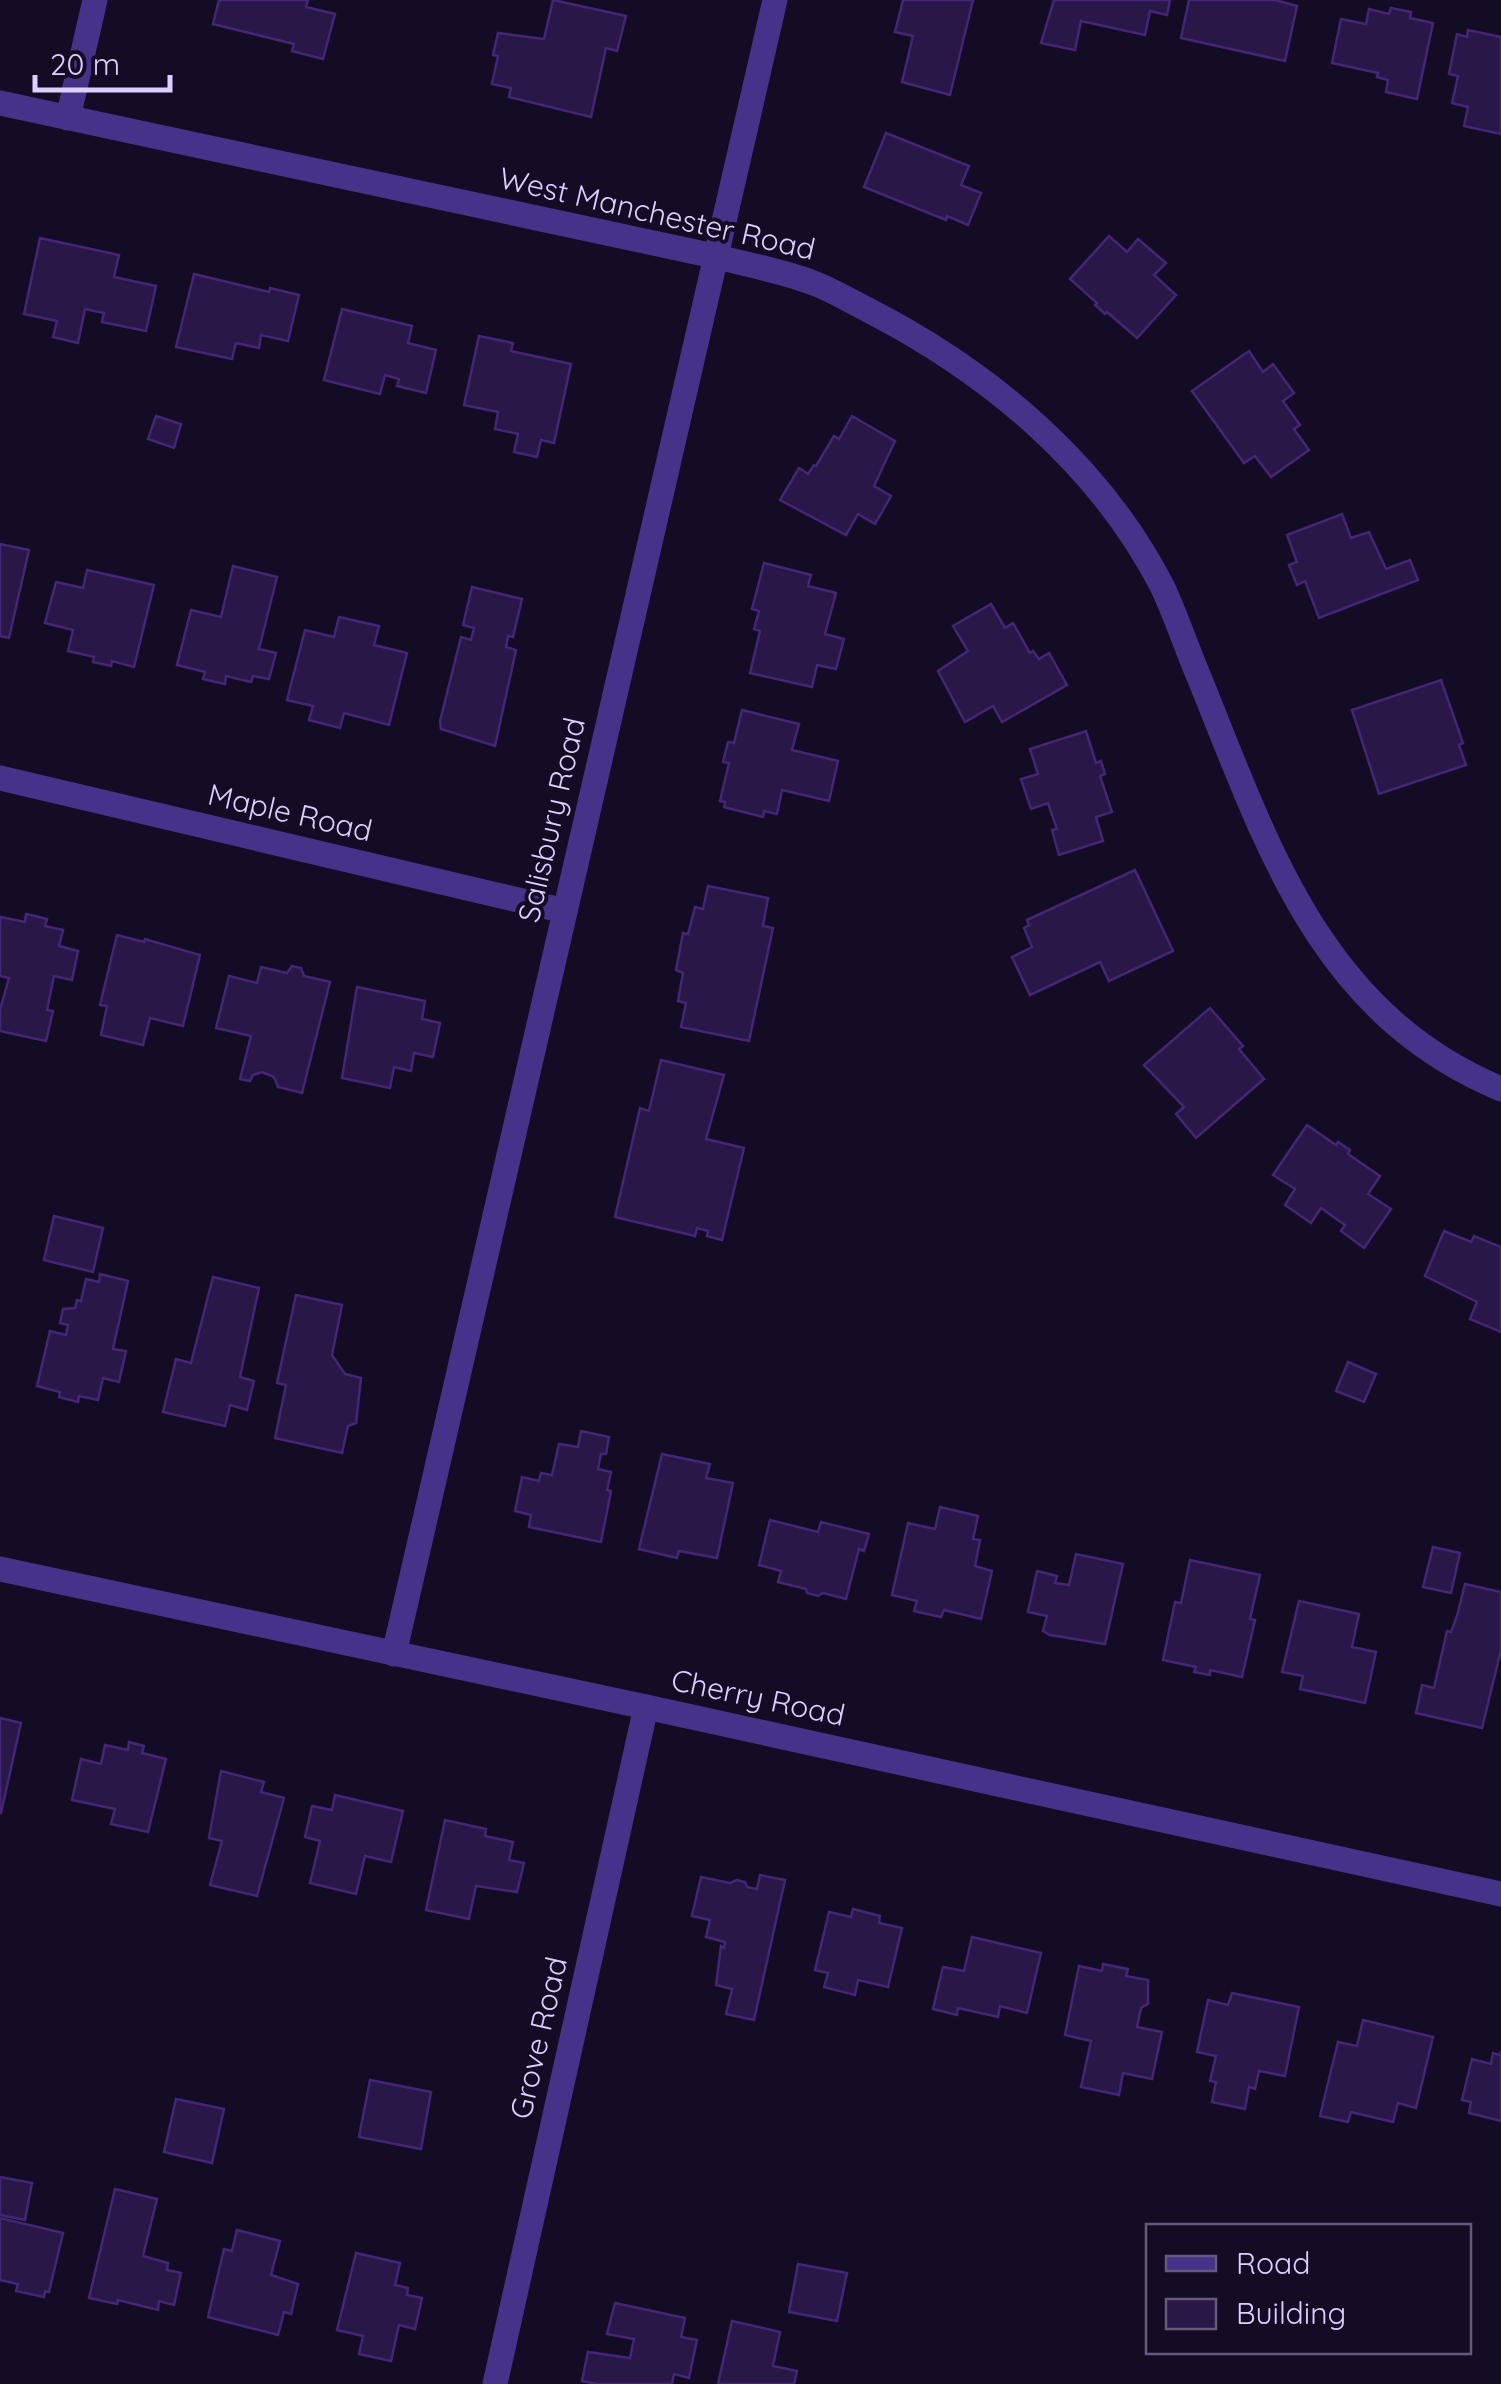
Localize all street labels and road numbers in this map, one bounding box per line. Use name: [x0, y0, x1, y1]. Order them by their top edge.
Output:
street label: West Manchester Road: [496, 158, 819, 268]
street label: Salisbury Road: [509, 714, 593, 926]
street label: Maple Road: [204, 775, 376, 849]
street label: Cherry Road: [668, 1660, 848, 1734]
street label: Grove Road: [501, 1953, 575, 2122]

